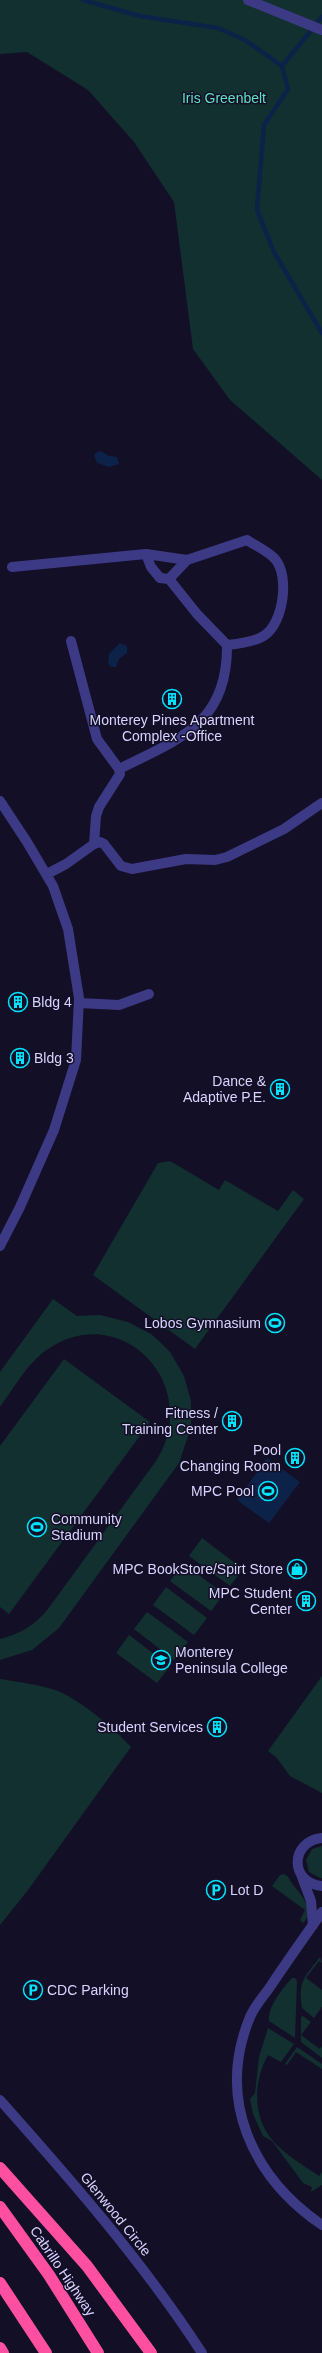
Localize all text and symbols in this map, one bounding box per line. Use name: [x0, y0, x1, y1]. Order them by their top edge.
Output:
park label: Iris Greenbelt: [182, 90, 266, 106]
building icon: Monterey Pines Apartment Complex -Office: [161, 688, 183, 710]
place label: Monterey Pines Apartment Complex -Office: [90, 712, 255, 744]
building icon: Bldg 4: [7, 991, 29, 1013]
place label: Bldg 4: [32, 994, 72, 1010]
building icon: Bldg 3: [9, 1047, 31, 1069]
place label: Bldg 3: [34, 1050, 74, 1066]
place label: Dance & Adaptive P.E.: [183, 1073, 267, 1105]
building icon: Dance & Adaptive P.E.: [269, 1078, 291, 1100]
sports icon: Lobos Gymnasium: [264, 1312, 286, 1334]
place label: Lobos Gymnasium: [144, 1315, 261, 1331]
place label: Fitness / Training Center: [122, 1405, 218, 1437]
building icon: Fitness / Training Center: [221, 1410, 243, 1432]
place label: Pool Changing Room: [180, 1442, 281, 1474]
building icon: Pool Changing Room: [284, 1447, 306, 1469]
sports icon: MPC Pool: [257, 1480, 279, 1502]
place label: MPC Pool: [191, 1483, 254, 1499]
place label: Community Stadium: [51, 1511, 122, 1543]
sports icon: Community Stadium: [26, 1516, 48, 1538]
shop icon: MPC BookStore/Spirt Store: [286, 1558, 308, 1580]
place label: MPC BookStore/Spirt Store: [113, 1561, 283, 1577]
place label: MPC Student Center: [209, 1585, 292, 1617]
building icon: MPC Student Center: [295, 1590, 317, 1612]
place label: Monterey Peninsula College: [175, 1644, 288, 1676]
school or university icon: Monterey Peninsula College: [150, 1649, 172, 1671]
building icon: Student Services: [206, 1716, 228, 1738]
place label: Student Services: [97, 1719, 203, 1735]
parking icon: Lot D: [205, 1879, 227, 1901]
place label: Lot D: [230, 1882, 263, 1898]
parking icon: CDC Parking: [22, 1979, 44, 2001]
place label: CDC Parking: [47, 1982, 129, 1998]
street label: Glenwood Circle: [77, 2169, 155, 2259]
street label: Cabrillo Highway: [27, 2223, 99, 2319]

